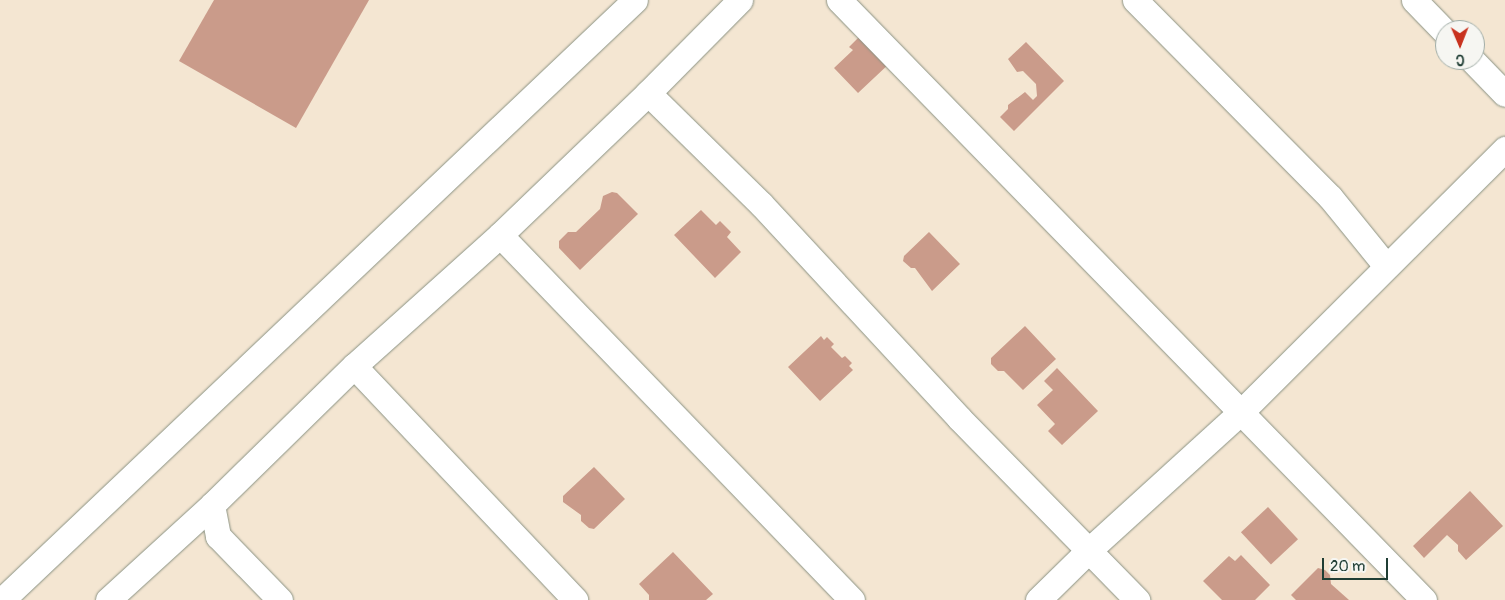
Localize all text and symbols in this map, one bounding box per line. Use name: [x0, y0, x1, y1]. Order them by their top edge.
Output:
north arrow: [1435, 20, 1485, 70]
text: С: [1456, 51, 1465, 68]
scale bar: [1325, 548, 1391, 580]
text: 20 m: [1330, 557, 1365, 576]

